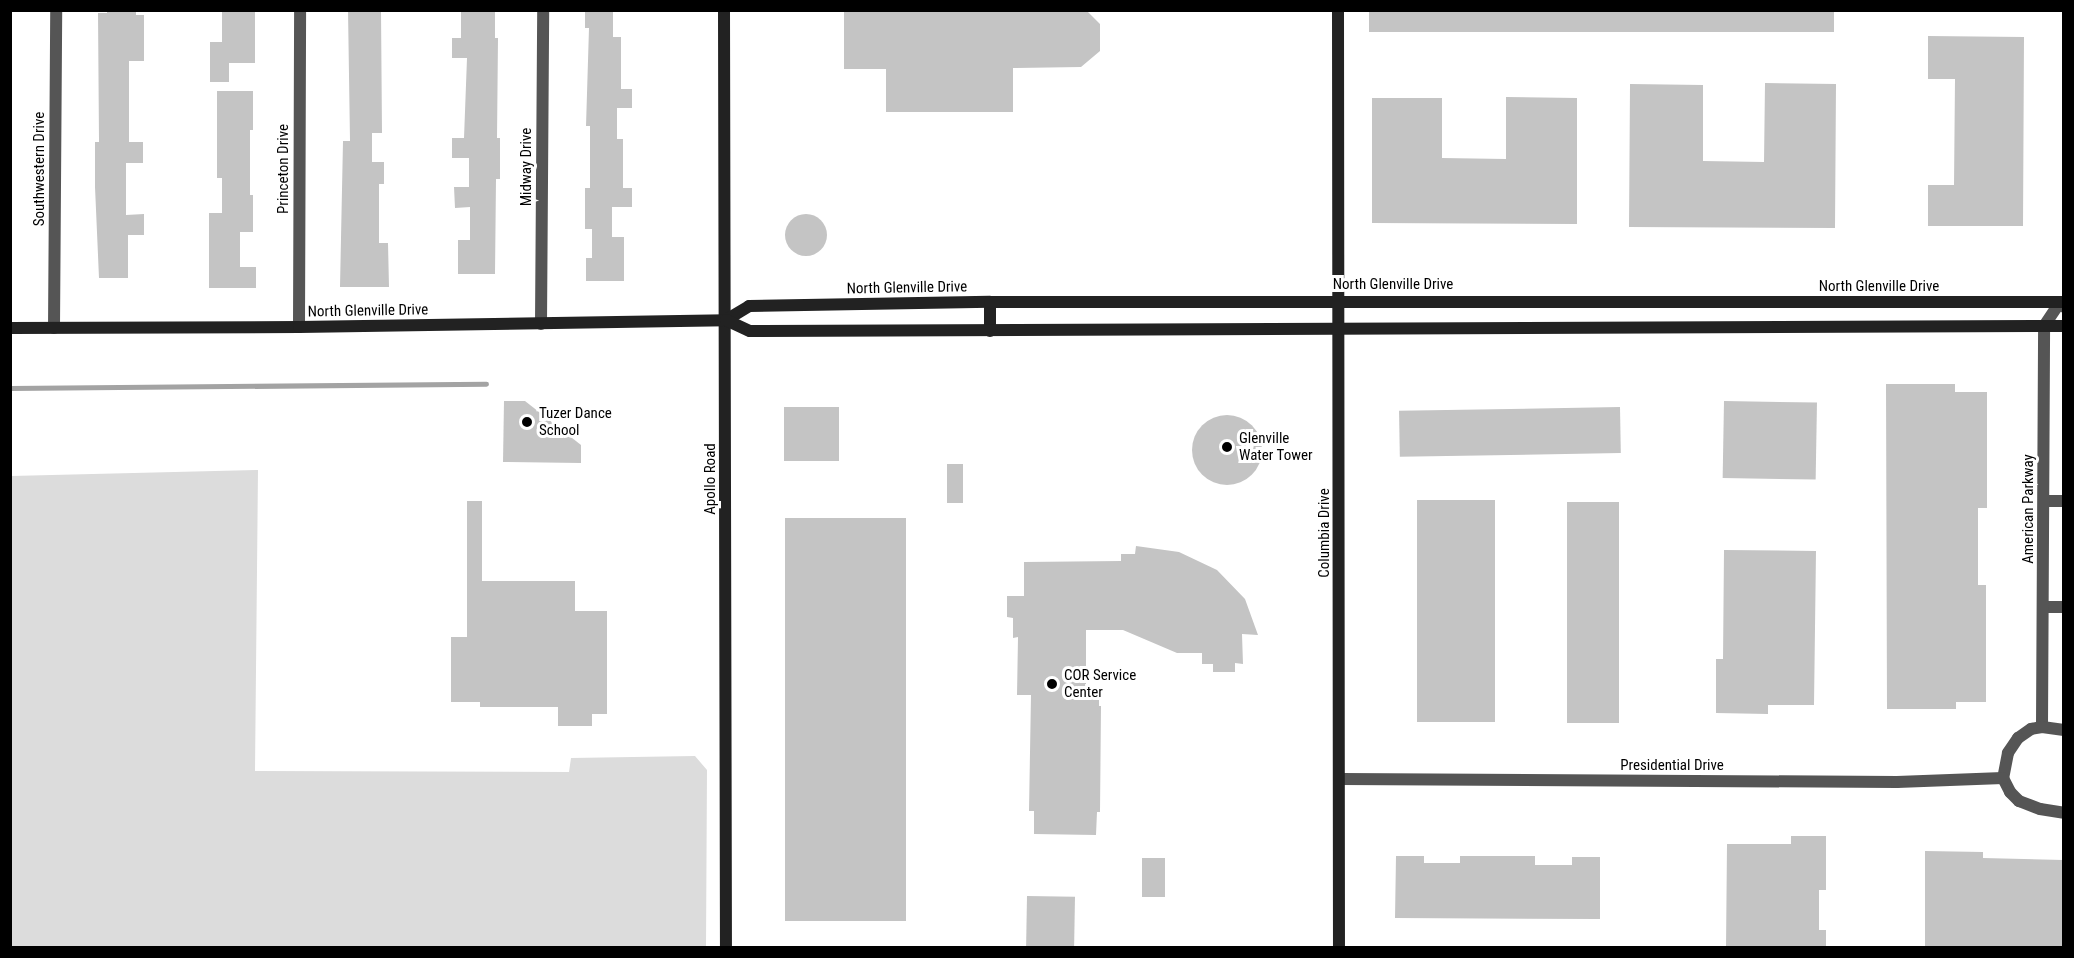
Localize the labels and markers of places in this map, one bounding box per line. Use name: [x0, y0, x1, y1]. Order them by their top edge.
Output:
place label: Tuzer Dance School: [539, 404, 612, 439]
marker: Tuzer Dance School: [520, 415, 534, 429]
place label: Glenville Water Tower: [1239, 429, 1313, 464]
marker: Glenville Water Tower: [1220, 440, 1234, 454]
place label: COR Service Center: [1064, 666, 1136, 701]
marker: COR Service Center: [1045, 677, 1059, 691]

